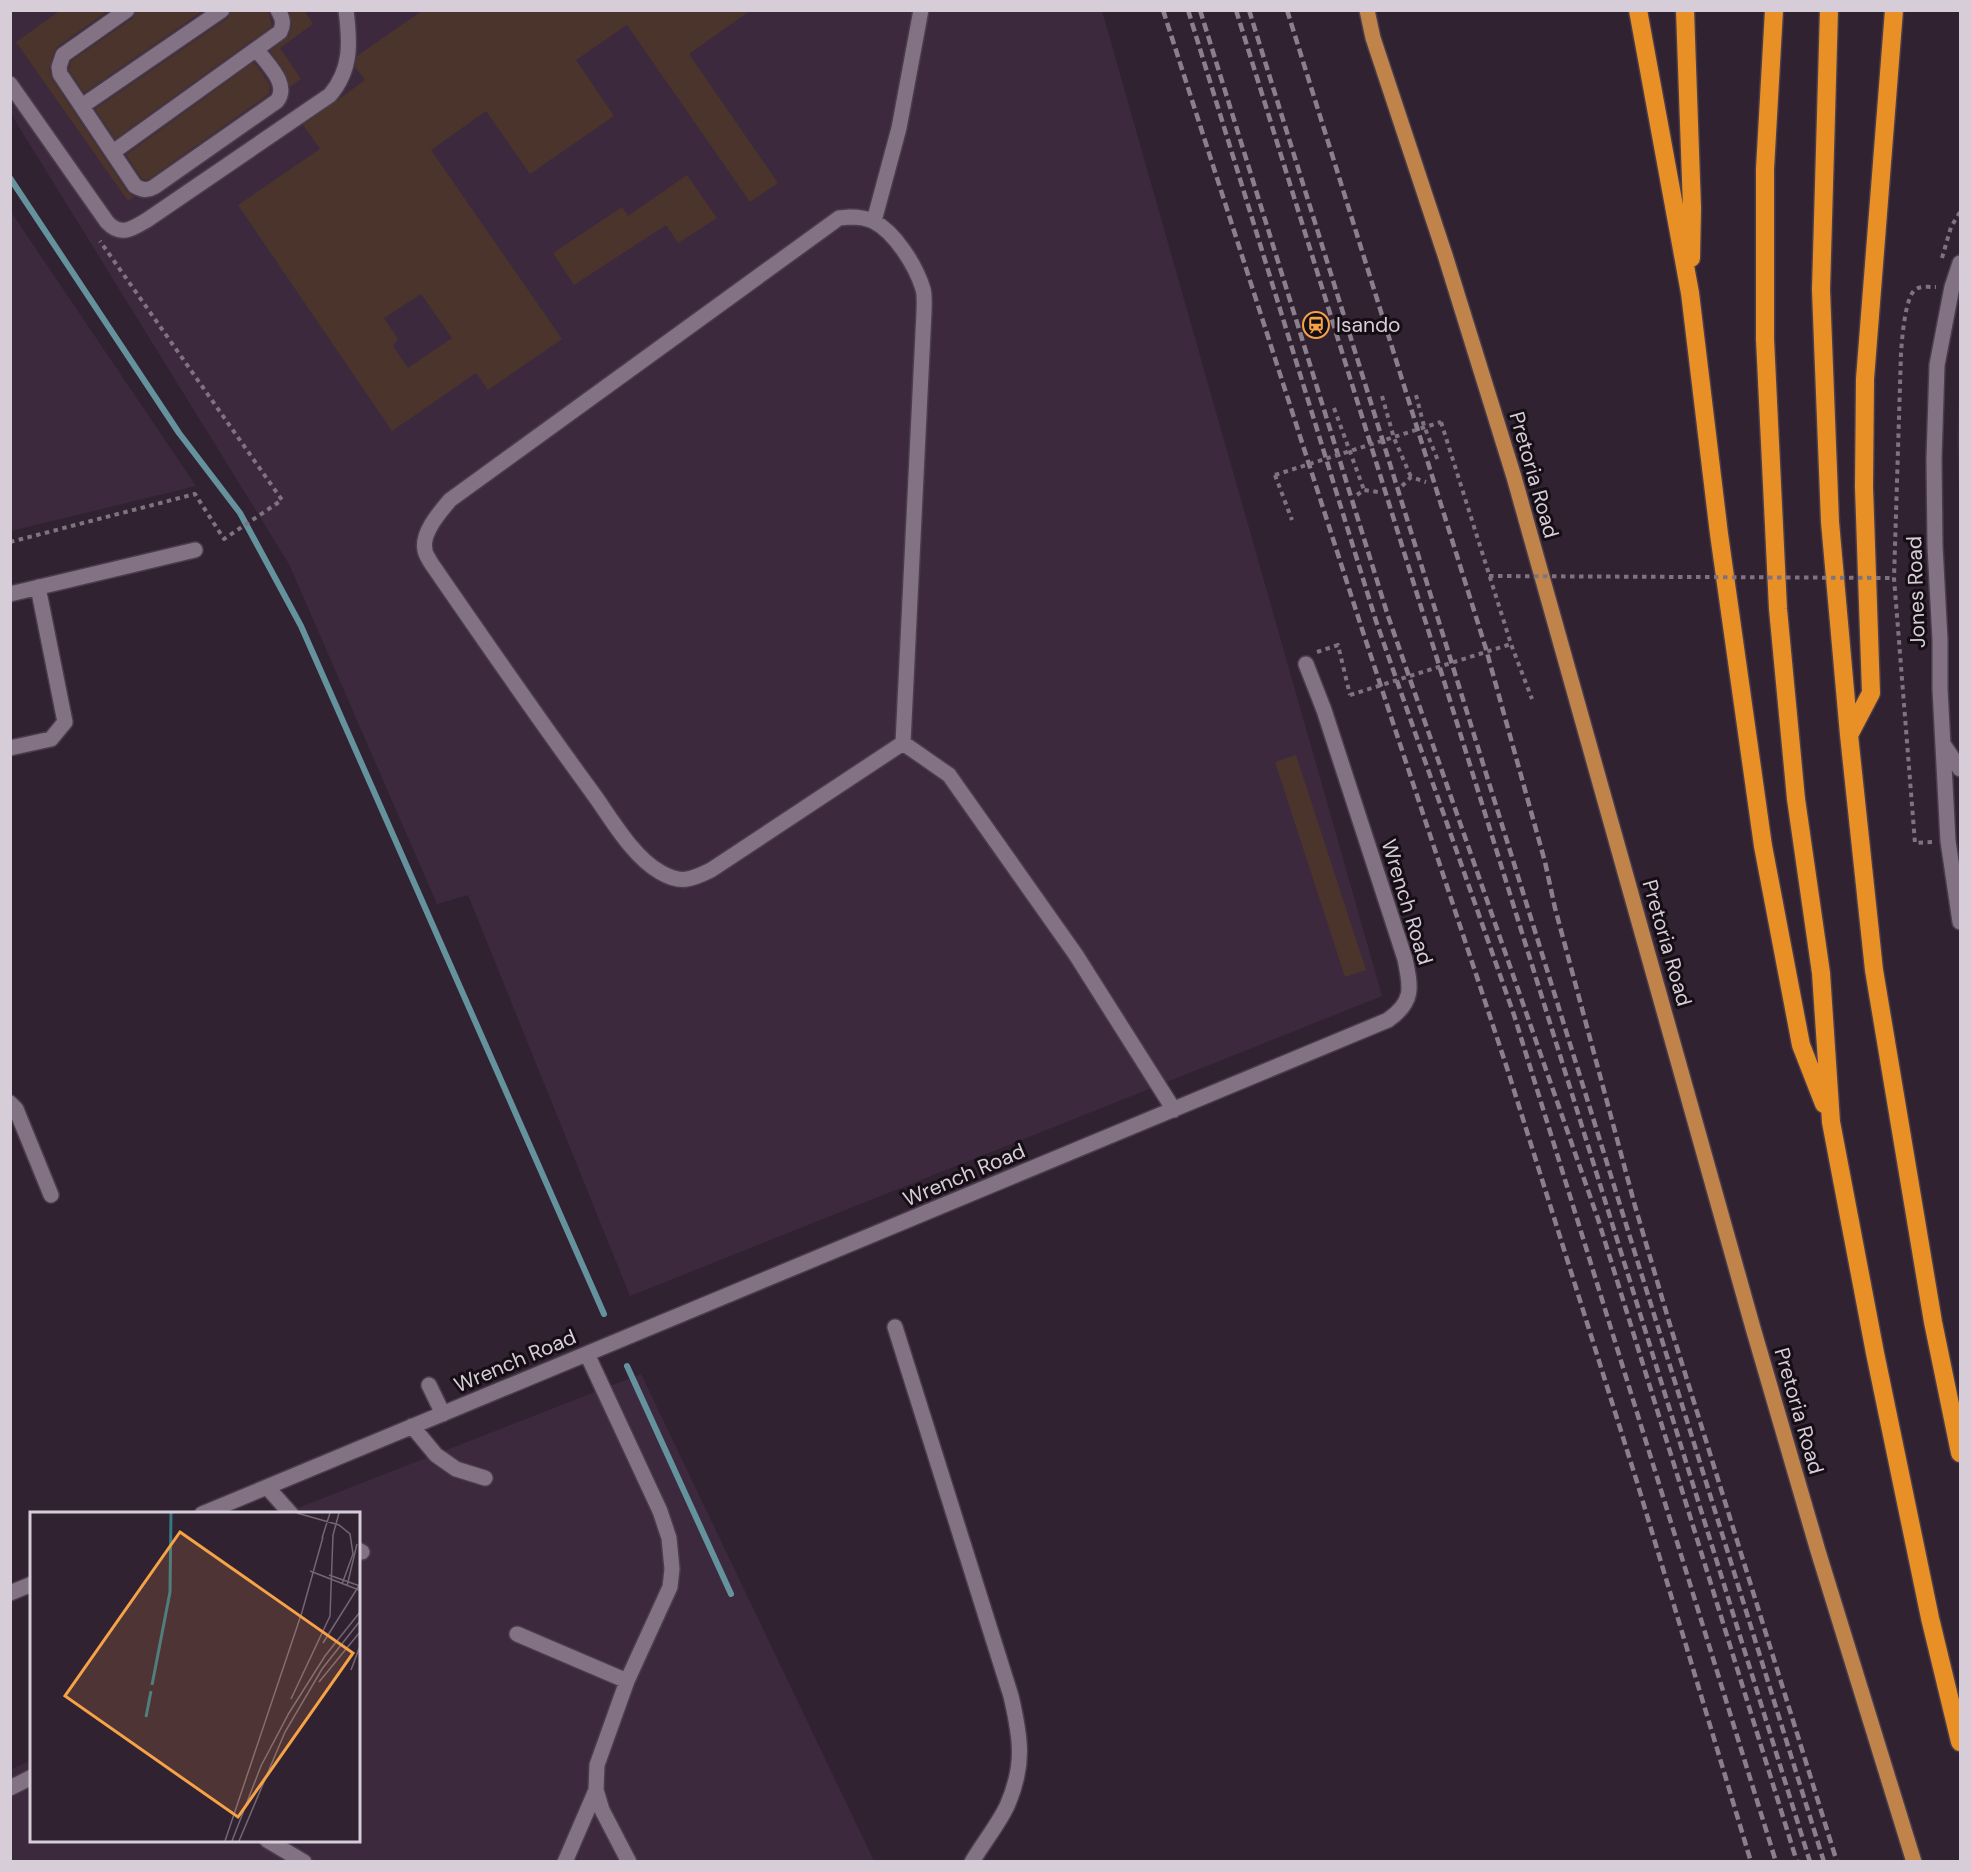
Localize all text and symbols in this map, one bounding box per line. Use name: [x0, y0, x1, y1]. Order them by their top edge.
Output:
station icon: Isando: [1301, 310, 1331, 340]
place label: Isando: [1336, 311, 1401, 339]
street label: Pretoria Road: [1503, 409, 1565, 541]
street label: Jones Road: [1900, 536, 1932, 648]
street label: Wrench Road: [1375, 836, 1439, 968]
street label: Pretoria Road: [1636, 877, 1698, 1009]
street label: Wrench Road: [899, 1137, 1029, 1213]
street label: Wrench Road: [450, 1323, 580, 1399]
street label: Pretoria Road: [1768, 1345, 1830, 1477]
inset map: [30, 1512, 360, 1842]

